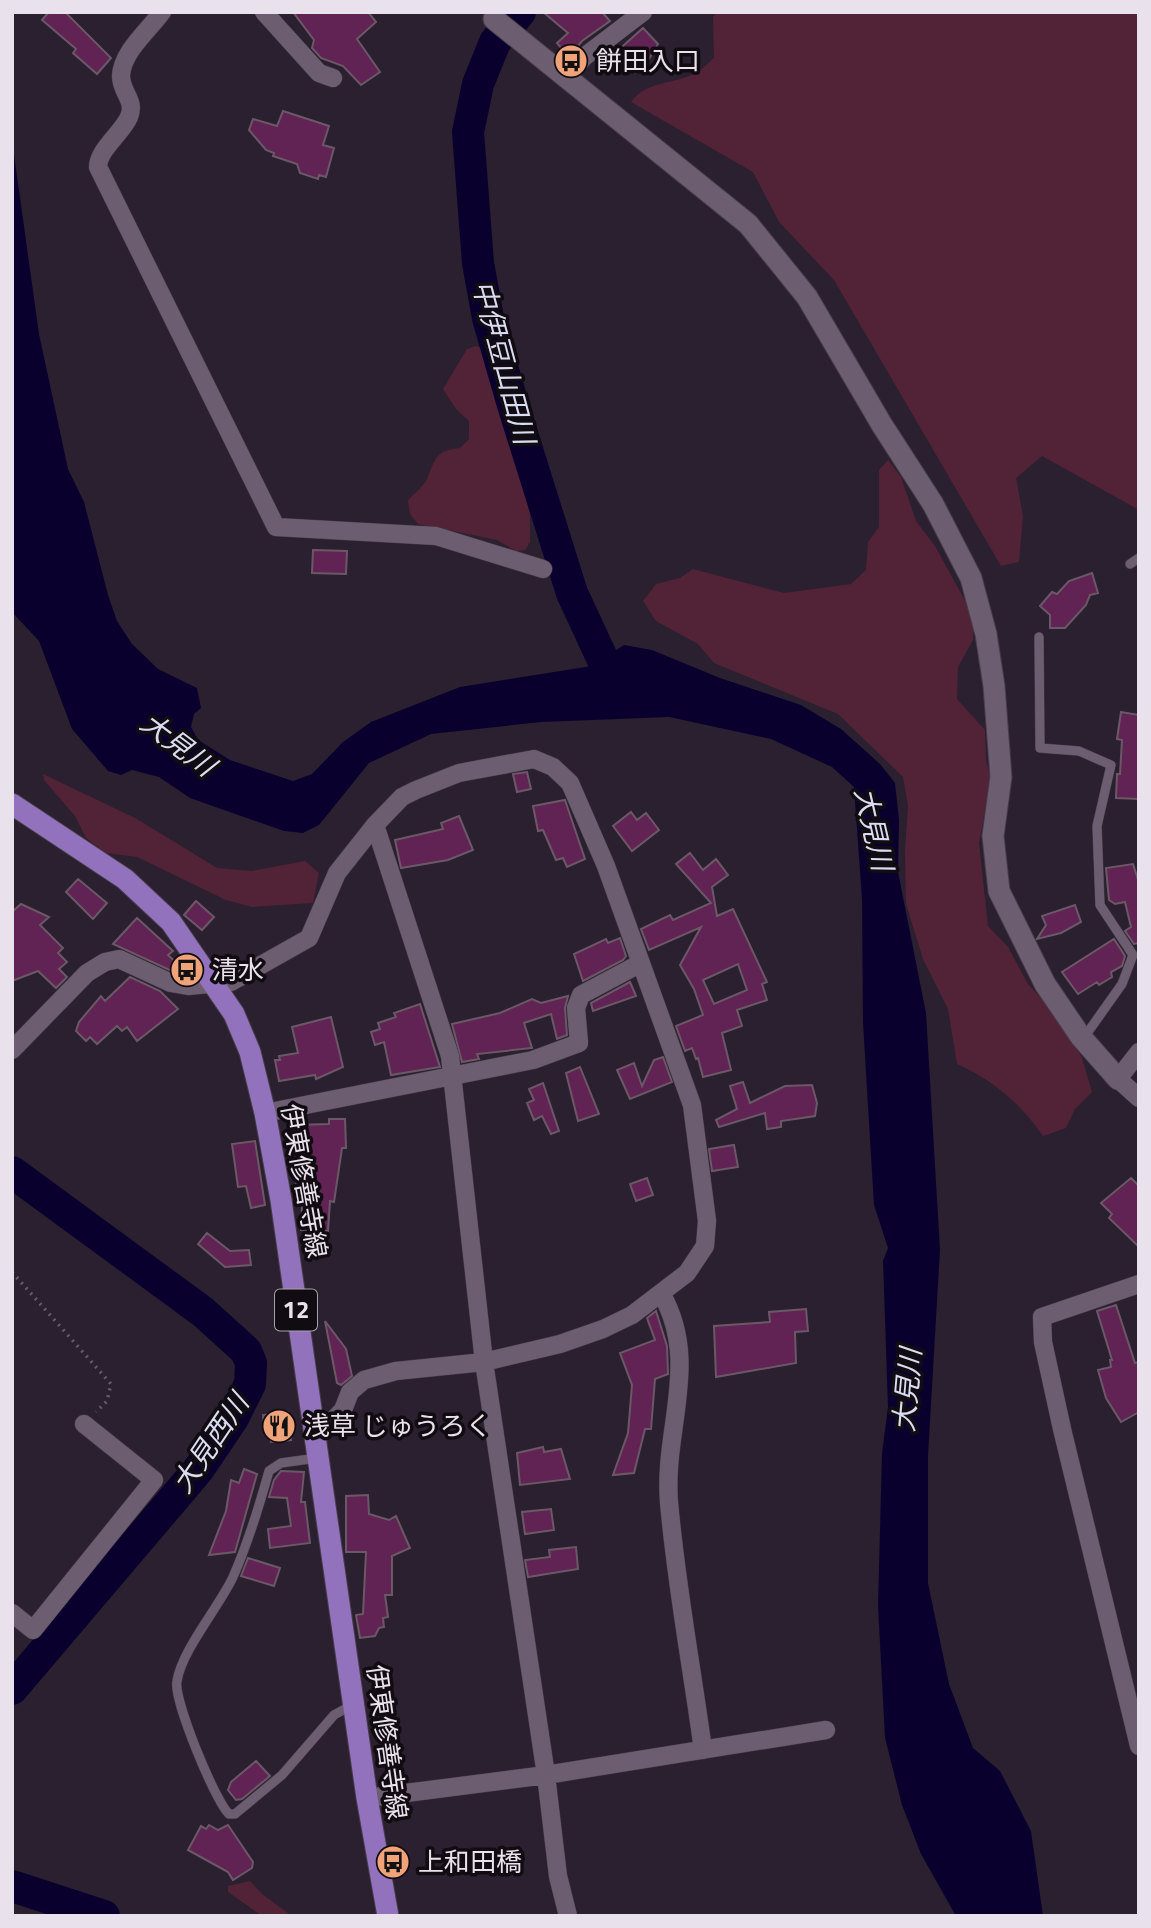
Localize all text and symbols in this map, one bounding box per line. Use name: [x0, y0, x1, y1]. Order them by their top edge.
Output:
place label: 餅田入口: [596, 41, 700, 80]
bus stop icon: 餅田入口: [552, 42, 590, 80]
water label: 中伊豆山田川: [462, 275, 548, 451]
water label: 大見川: [132, 701, 227, 788]
water label: 大見川: [844, 783, 906, 878]
place label: 清水: [212, 950, 264, 989]
bus stop icon: 清水: [168, 951, 206, 989]
street label: 伊東修善寺線: [272, 1101, 337, 1261]
road number: 12: [275, 1290, 317, 1330]
water label: 大見川: [881, 1343, 932, 1434]
water label: 大見西川: [160, 1382, 260, 1501]
place label: 浅草 じゅうろく: [304, 1406, 492, 1445]
restaurant icon: 浅草 じゅうろく: [260, 1407, 298, 1445]
street label: 伊東修善寺線: [357, 1662, 418, 1822]
place label: 上和田橋: [418, 1842, 522, 1881]
bus stop icon: 上和田橋: [374, 1843, 412, 1881]

